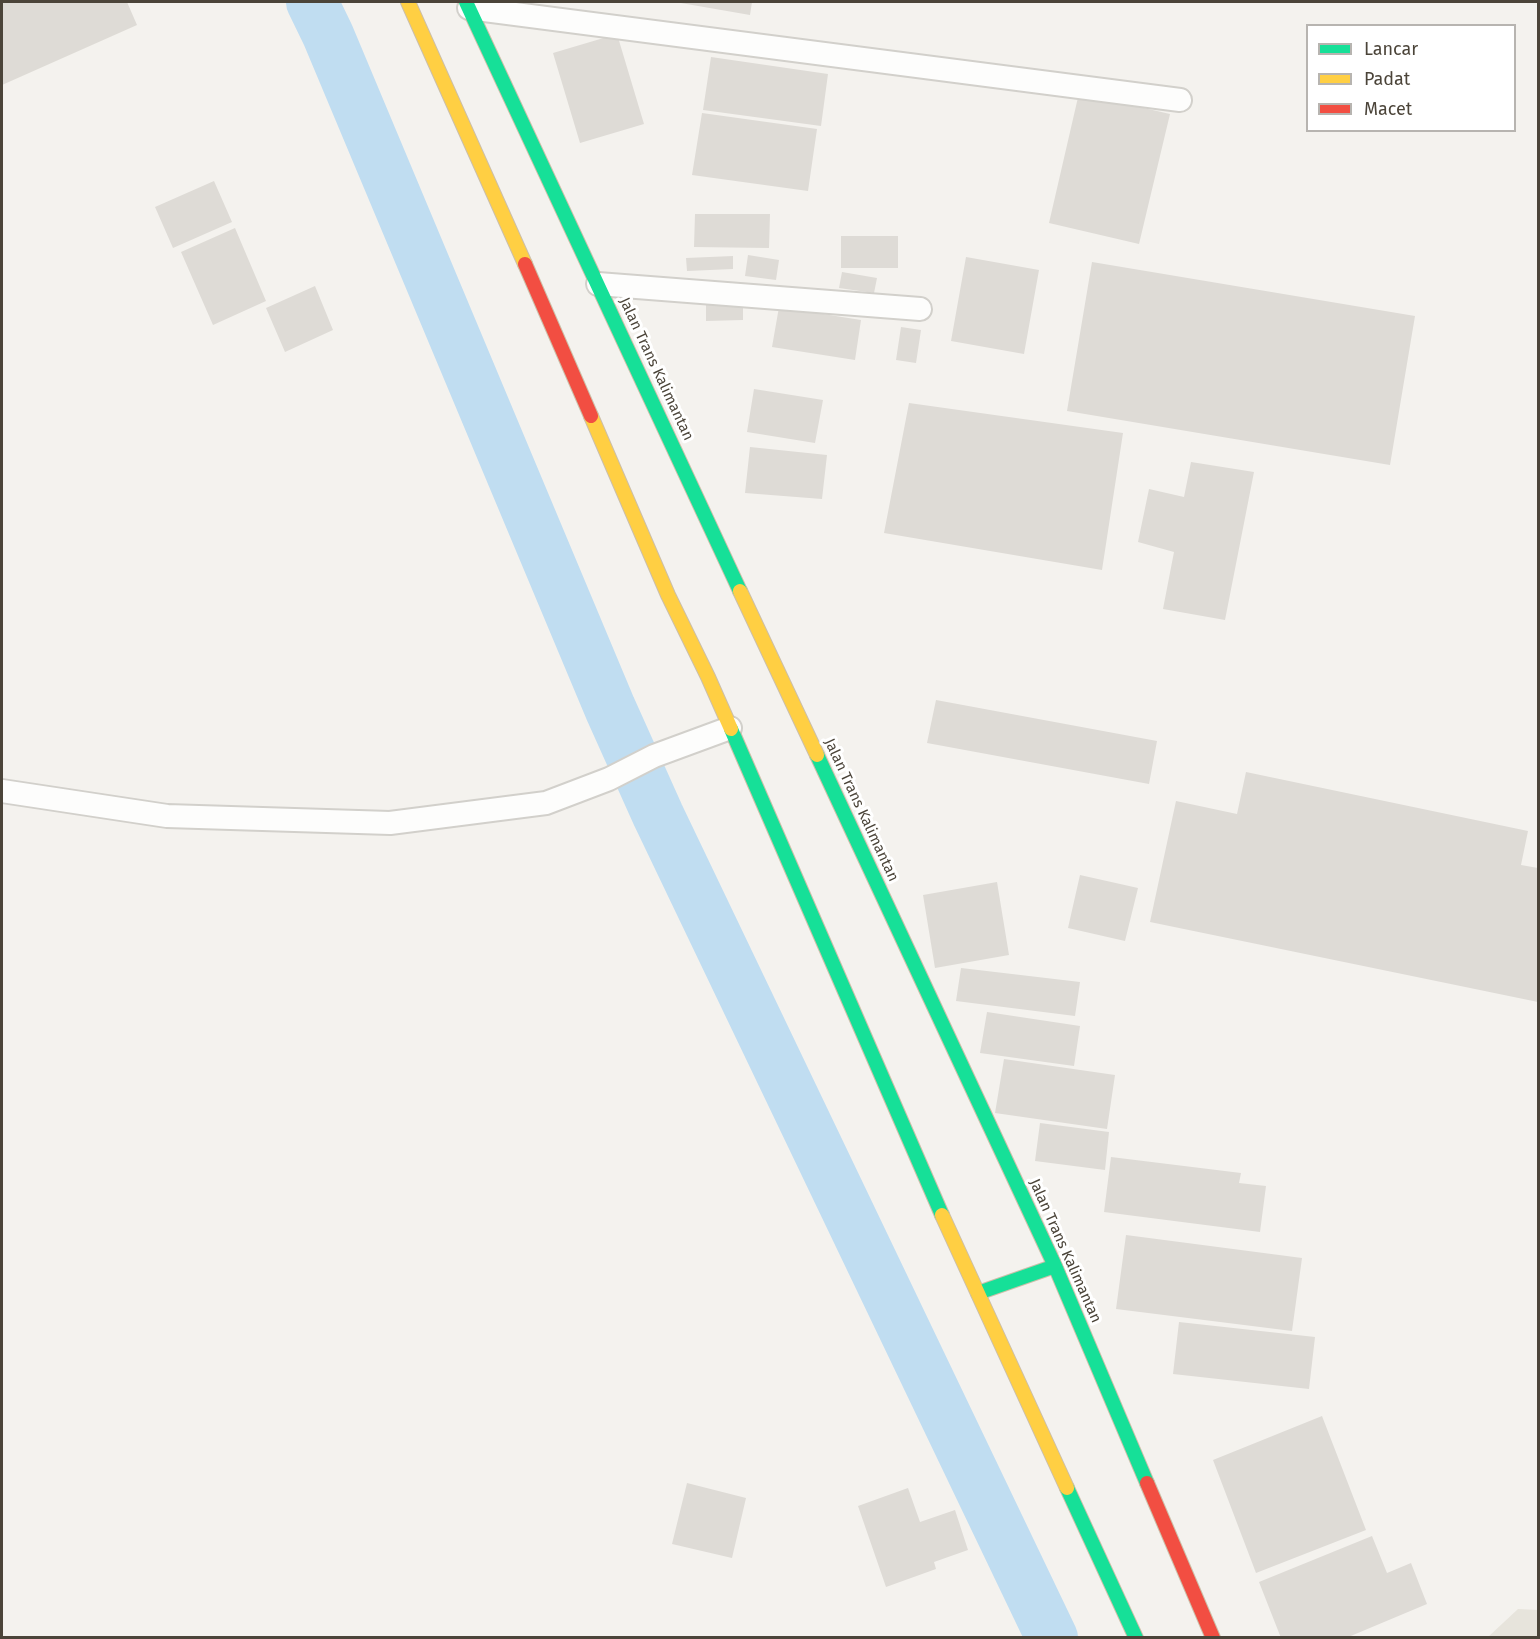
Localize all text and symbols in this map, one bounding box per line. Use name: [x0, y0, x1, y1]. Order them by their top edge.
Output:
legend: [1306, 24, 1516, 132]
text: Lancar: [1364, 38, 1418, 60]
text: Padat: [1364, 68, 1410, 90]
text: Macet: [1364, 98, 1412, 120]
street label: Jalan Trans Kalimantan: [615, 295, 697, 443]
street label: Jalan Trans Kalimantan: [820, 736, 902, 884]
street label: Jalan Trans Kalimantan: [1025, 1176, 1105, 1326]

